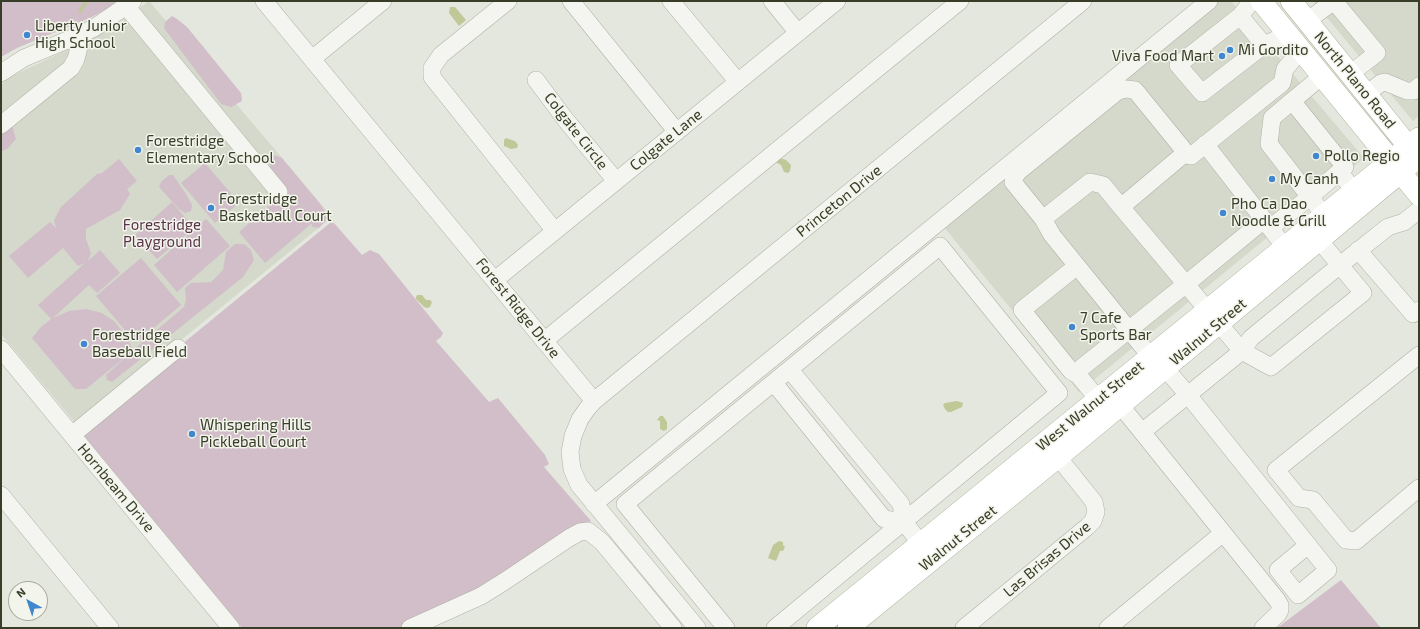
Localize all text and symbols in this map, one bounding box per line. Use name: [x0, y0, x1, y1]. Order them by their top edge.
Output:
place label: Liberty Junior High School: [35, 17, 127, 52]
street label: North Plano Road: [1310, 28, 1400, 132]
marker: Liberty Junior High School: [22, 30, 32, 40]
place label: Mi Gordito: [1238, 41, 1309, 59]
marker: Mi Gordito: [1225, 45, 1235, 55]
place label: Viva Food Mart: [1112, 47, 1214, 65]
marker: Viva Food Mart: [1217, 51, 1227, 61]
street label: Colgate Circle: [540, 89, 612, 173]
street label: Colgate Lane: [626, 105, 706, 175]
place label: Forestridge Elementary School: [146, 132, 274, 167]
marker: Forestridge Elementary School: [133, 145, 143, 155]
place label: Pollo Regio: [1324, 147, 1400, 165]
marker: Pollo Regio: [1311, 151, 1321, 161]
street label: Princeton Drive: [793, 161, 885, 241]
place label: My Canh: [1280, 170, 1339, 188]
marker: My Canh: [1267, 174, 1277, 184]
place label: Forestridge Basketball Court: [219, 190, 332, 225]
place label: Pho Ca Dao Noodle & Grill: [1231, 195, 1326, 230]
marker: Forestridge Basketball Court: [206, 203, 216, 213]
marker: Pho Ca Dao Noodle & Grill: [1218, 208, 1228, 218]
park label: Forestridge Playground: [123, 216, 201, 251]
street label: Forest Ridge Drive: [472, 254, 564, 362]
street label: Walnut Street: [1166, 295, 1250, 369]
place label: 7 Cafe Sports Bar: [1080, 309, 1152, 344]
marker: 7 Cafe Sports Bar: [1067, 322, 1077, 332]
place label: Forestridge Baseball Field: [92, 326, 187, 361]
marker: Forestridge Baseball Field: [79, 339, 89, 349]
street label: West Walnut Street: [1032, 357, 1148, 455]
place label: Whispering Hills Pickleball Court: [200, 416, 311, 451]
marker: Whispering Hills Pickleball Court: [187, 429, 197, 439]
street label: Hornbeam Drive: [74, 440, 158, 536]
street label: Walnut Street: [916, 501, 1000, 575]
street label: Las Brisas Drive: [1000, 517, 1094, 601]
north arrow: [8, 581, 48, 621]
text: N: [13, 585, 28, 600]

